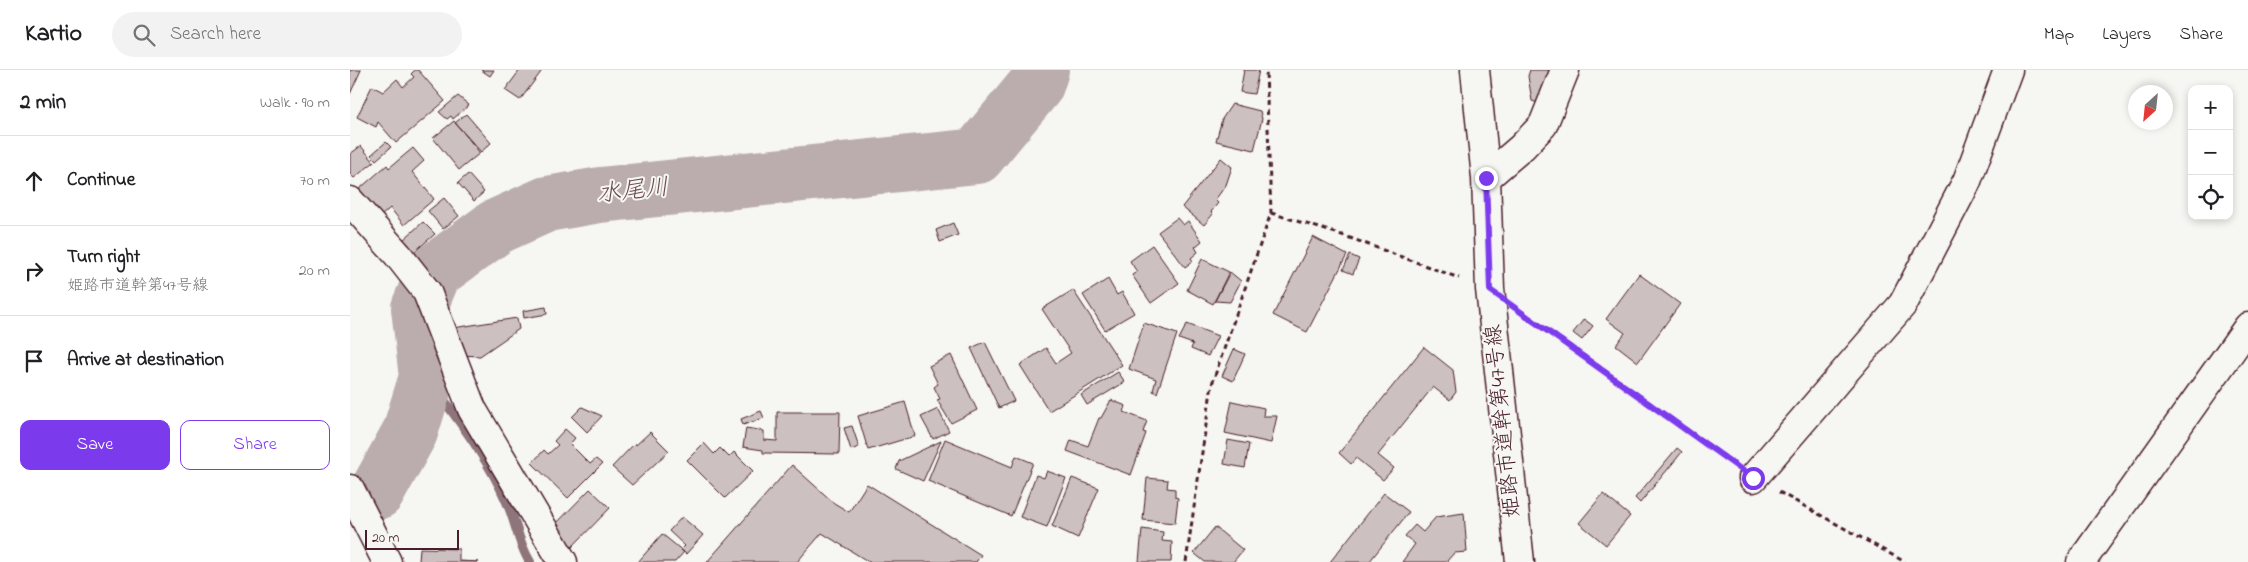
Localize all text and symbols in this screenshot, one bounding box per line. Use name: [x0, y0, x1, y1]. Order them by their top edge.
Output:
search box: [112, 12, 462, 57]
text: Kartio: [25, 17, 82, 52]
icon: search: [130, 21, 158, 49]
text: Search here: [170, 21, 261, 48]
text: Map: [2044, 22, 2074, 48]
text: Layers: [2102, 22, 2152, 48]
text: Share: [2180, 22, 2223, 48]
north arrow: [2128, 85, 2173, 130]
map controls: [2188, 85, 2233, 220]
button: +: [2188, 85, 2233, 130]
text: 2 min: [20, 88, 66, 118]
text: Walk · 90 m: [260, 91, 330, 115]
button: −: [2188, 130, 2233, 175]
icon: ahead: [20, 167, 48, 195]
text: Continue: [67, 167, 135, 194]
route end: [1475, 167, 1498, 190]
text: 70 m: [300, 169, 330, 193]
water label: 水尾川: [595, 171, 671, 213]
button: locate: [2188, 175, 2233, 220]
text: Turn right: [67, 244, 140, 271]
icon: right: [20, 257, 48, 285]
text: 20 m: [299, 259, 330, 283]
text: 姫路市道幹第47号線: [67, 274, 208, 298]
street label: 姫路市道幹第47号線: [1478, 323, 1530, 519]
icon: arrive: [20, 347, 48, 375]
text: Arrive at destination: [67, 347, 224, 374]
button: Save: [20, 420, 170, 470]
button: Share: [180, 420, 330, 470]
route start: [1742, 467, 1765, 490]
scale bar: [365, 527, 459, 550]
text: 20 m: [372, 528, 399, 549]

